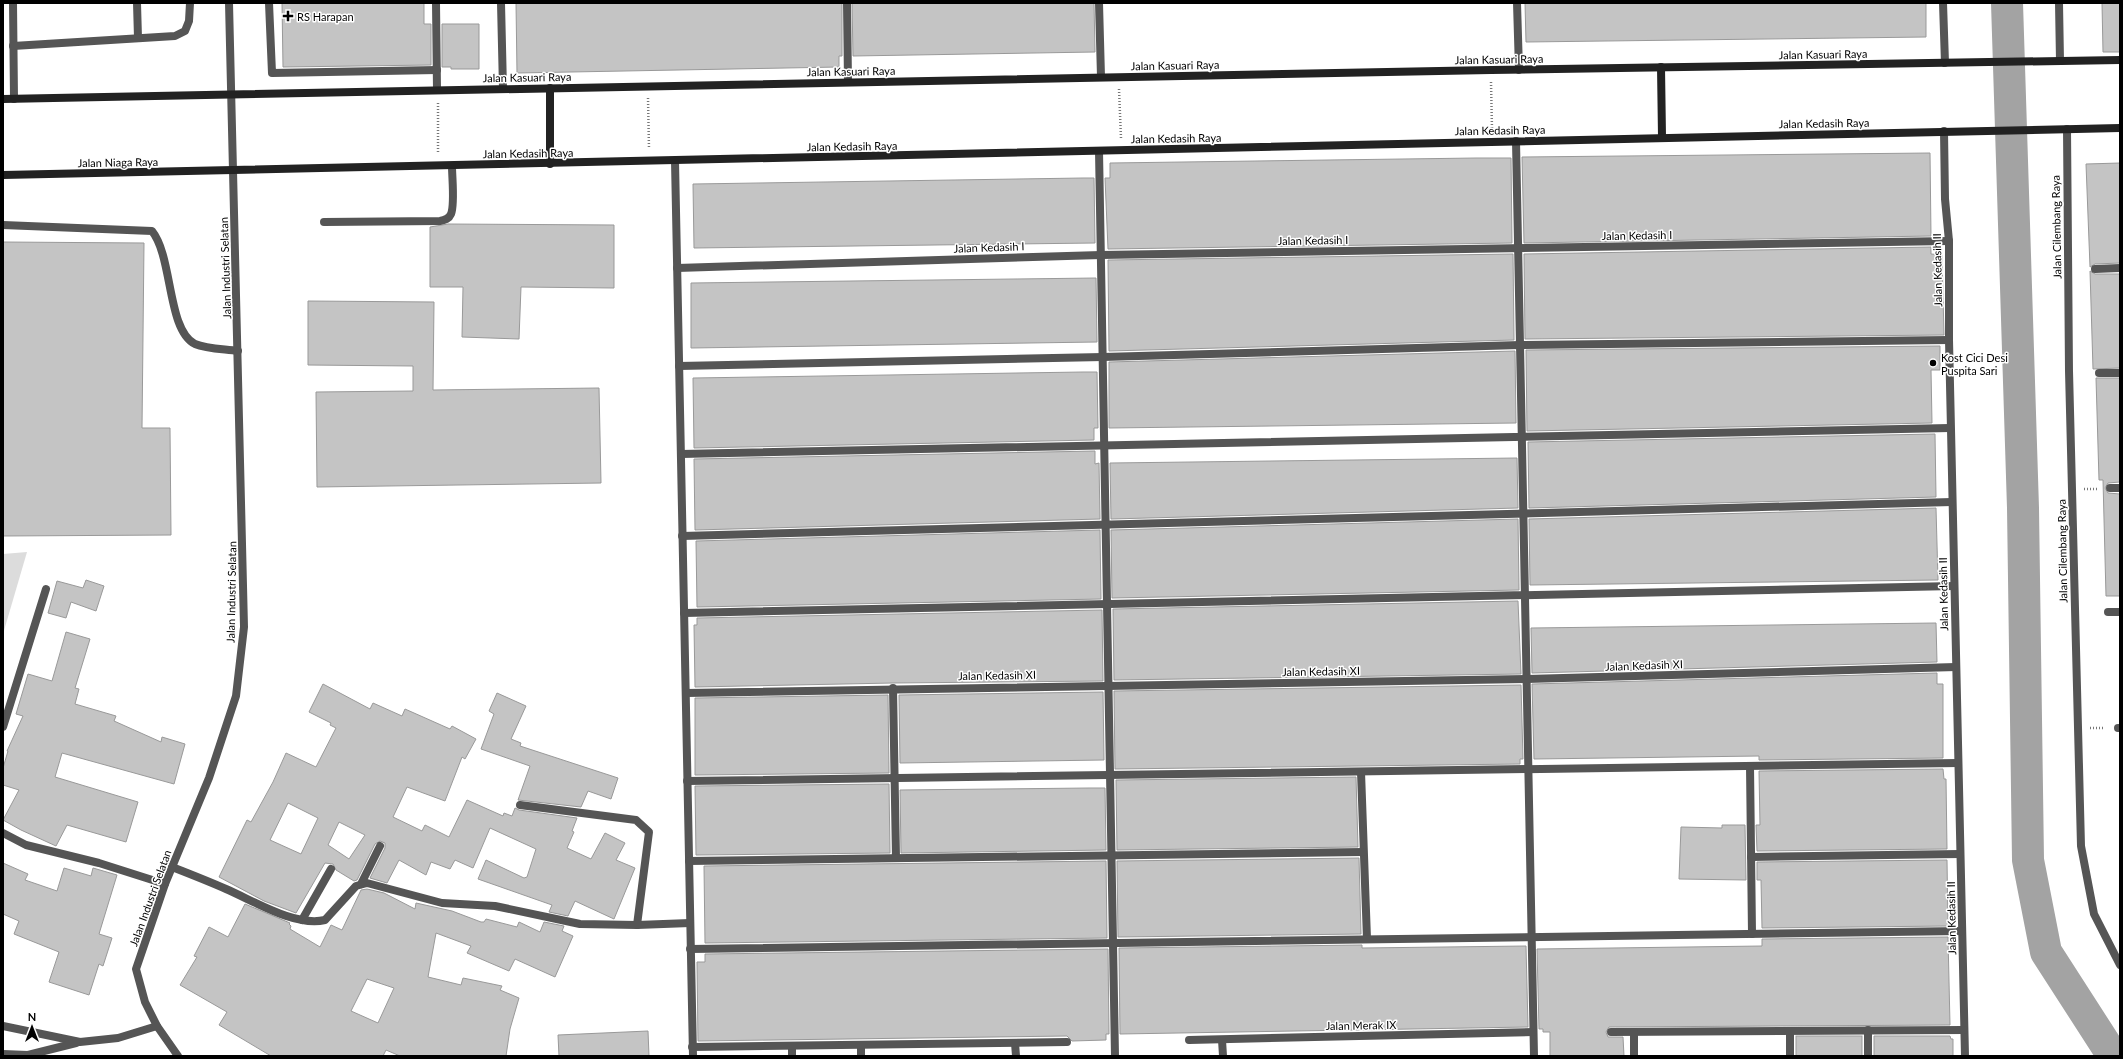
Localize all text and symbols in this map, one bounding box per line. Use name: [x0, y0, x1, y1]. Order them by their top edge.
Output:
marker: RS Harapan: [282, 10, 294, 22]
place label: RS Harapan: [297, 10, 354, 23]
street label: Jalan Kasuari Raya: [1779, 47, 1867, 61]
street label: Jalan Kasuari Raya: [1455, 52, 1543, 66]
street label: Jalan Kasuari Raya: [1131, 58, 1219, 72]
street label: Jalan Kasuari Raya: [807, 64, 895, 78]
street label: Jalan Kasuari Raya: [483, 70, 571, 84]
street label: Jalan Kedasih Raya: [1779, 116, 1869, 130]
street label: Jalan Kedasih Raya: [1455, 123, 1545, 137]
street label: Jalan Kedasih Raya: [1131, 131, 1221, 145]
street label: Jalan Kedasih Raya: [807, 139, 897, 153]
street label: Jalan Kedasih Raya: [483, 146, 573, 160]
street label: Jalan Niaga Raya: [78, 155, 158, 169]
street label: Jalan Cilembang Raya: [2049, 175, 2063, 279]
street label: Jalan Industri Selatan: [217, 217, 233, 319]
street label: Jalan Kedasih I: [1602, 228, 1672, 242]
street label: Jalan Kedasih I: [1278, 233, 1348, 247]
street label: Jalan Kedasih II: [1930, 233, 1944, 307]
street label: Jalan Kedasih I: [953, 239, 1025, 255]
place label: Kost Cici Desi Puspita Sari: [1941, 351, 2008, 377]
marker: Kost Cici Desi Puspita Sari: [1928, 358, 1938, 368]
street label: Jalan Cilembang Raya: [2055, 499, 2069, 603]
street label: Jalan Industri Selatan: [224, 541, 238, 643]
street label: Jalan Kedasih II: [1936, 557, 1950, 631]
street label: Jalan Kedasih XI: [1605, 657, 1683, 673]
street label: Jalan Kedasih XI: [1282, 664, 1360, 678]
street label: Jalan Kedasih XI: [958, 668, 1036, 682]
street label: Jalan Industri Selatan: [126, 848, 174, 948]
street label: Jalan Kedasih II: [1944, 881, 1958, 955]
north arrow: [12, 1007, 52, 1047]
text: N: [28, 1010, 36, 1023]
street label: Jalan Merak IX: [1326, 1018, 1397, 1032]

